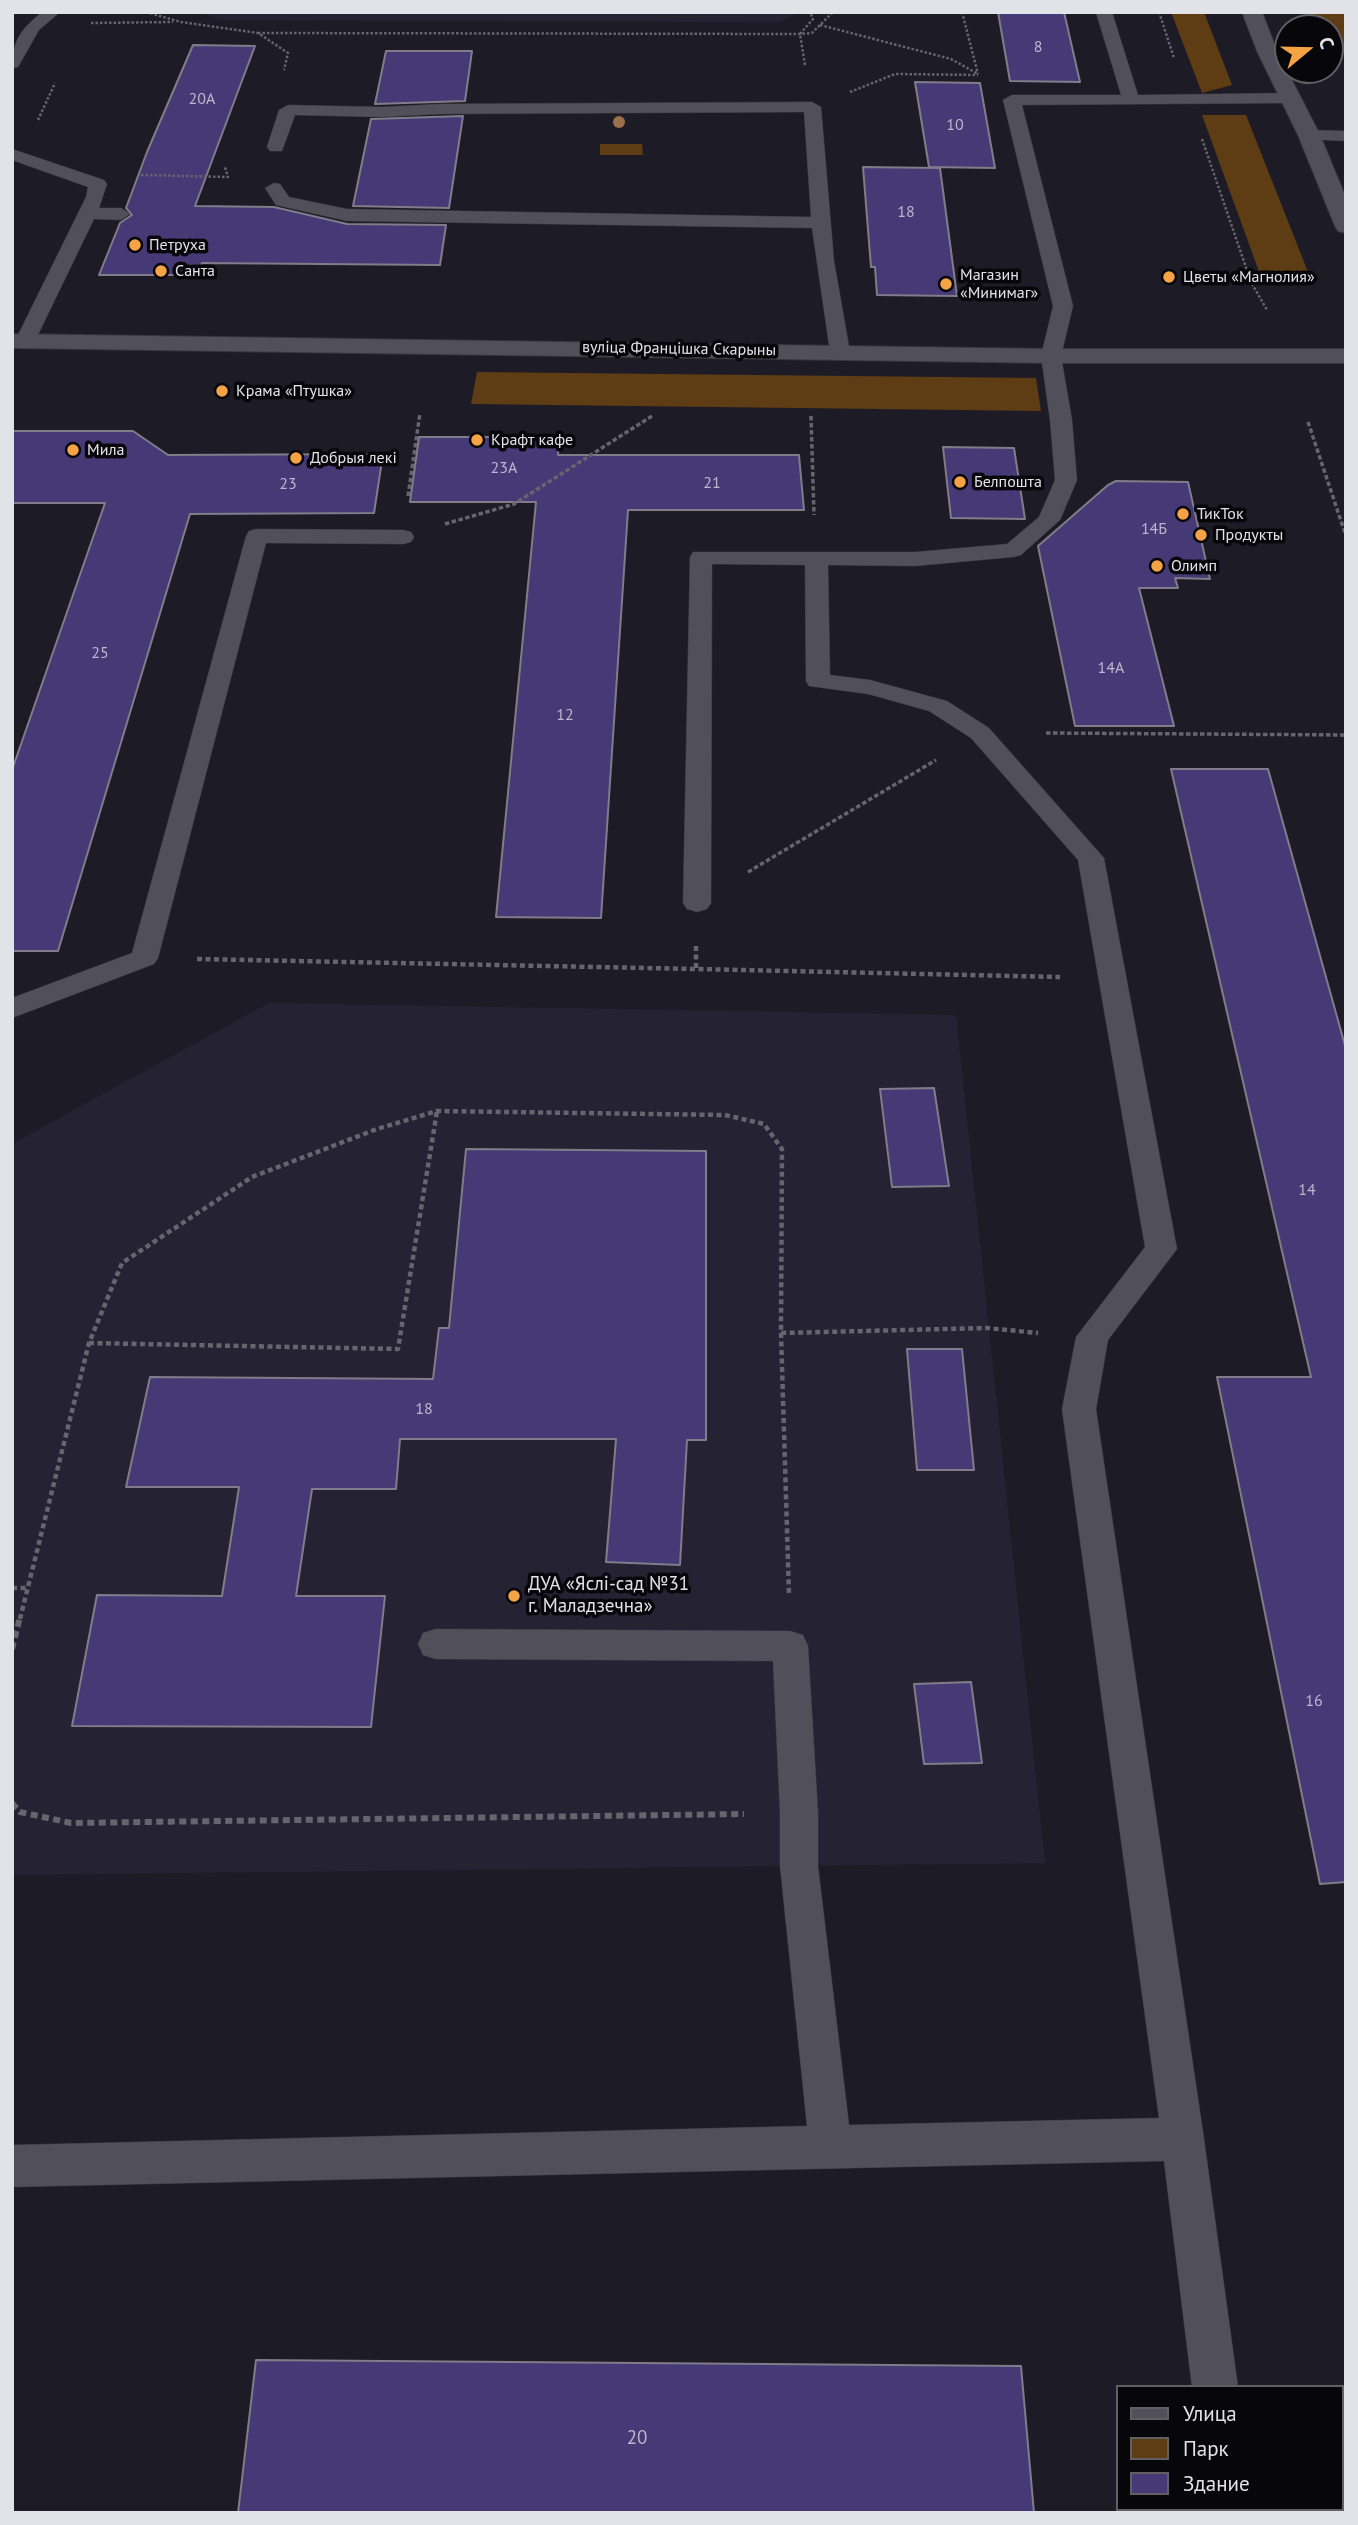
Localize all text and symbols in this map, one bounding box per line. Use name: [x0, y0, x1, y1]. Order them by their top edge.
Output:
north arrow: [1274, 14, 1344, 84]
text: С: [1314, 34, 1340, 52]
house number: 8: [1034, 37, 1042, 57]
house number: 20А: [189, 89, 215, 109]
house number: 10: [946, 115, 964, 135]
house number: 18: [897, 202, 915, 222]
place label: Петруха: [149, 235, 206, 255]
marker: Петруха: [127, 237, 143, 253]
place label: Санта: [175, 261, 215, 281]
marker: Санта: [153, 263, 169, 279]
place label: Магазин «Минимаг»: [960, 265, 1038, 303]
place label: Цветы «Магнолия»: [1183, 267, 1315, 287]
marker: Цветы «Магнолия»: [1161, 269, 1177, 285]
marker: Магазин «Минимаг»: [938, 276, 954, 292]
street label: вуліца Францішка Скарыны: [582, 338, 776, 360]
place label: Крама «Птушка»: [236, 381, 352, 401]
marker: Крама «Птушка»: [214, 383, 230, 399]
place label: Крафт кафе: [491, 430, 573, 450]
marker: Крафт кафе: [469, 432, 485, 448]
place label: Мила: [87, 440, 124, 460]
marker: Мила: [65, 442, 81, 458]
place label: Добрыя лекі: [310, 448, 397, 468]
marker: Добрыя лекі: [288, 450, 304, 466]
house number: 23А: [491, 458, 517, 478]
place label: Белпошта: [974, 472, 1042, 492]
house number: 21: [703, 473, 721, 493]
house number: 23: [279, 474, 297, 494]
marker: Белпошта: [952, 474, 968, 490]
place label: ТикТок: [1197, 504, 1244, 524]
marker: ТикТок: [1175, 506, 1191, 522]
house number: 14Б: [1141, 519, 1167, 539]
place label: Продукты: [1215, 525, 1283, 545]
marker: Продукты: [1193, 527, 1209, 543]
place label: Олимп: [1171, 556, 1217, 576]
marker: Олимп: [1149, 558, 1165, 574]
house number: 25: [91, 643, 109, 663]
house number: 14А: [1098, 658, 1124, 678]
house number: 12: [556, 705, 574, 725]
house number: 14: [1298, 1180, 1316, 1200]
house number: 18: [415, 1399, 433, 1419]
place label: ДУА «Яслі-сад №31 г. Маладзечна»: [528, 1574, 689, 1618]
marker: ДУА «Яслі-сад №31 г. Маладзечна»: [506, 1588, 522, 1604]
house number: 16: [1305, 1691, 1323, 1711]
legend: [1116, 2385, 1344, 2511]
text: Улица: [1183, 2400, 1237, 2427]
house number: 20: [627, 2428, 647, 2450]
text: Парк: [1183, 2435, 1229, 2462]
text: Здание: [1183, 2470, 1250, 2497]

